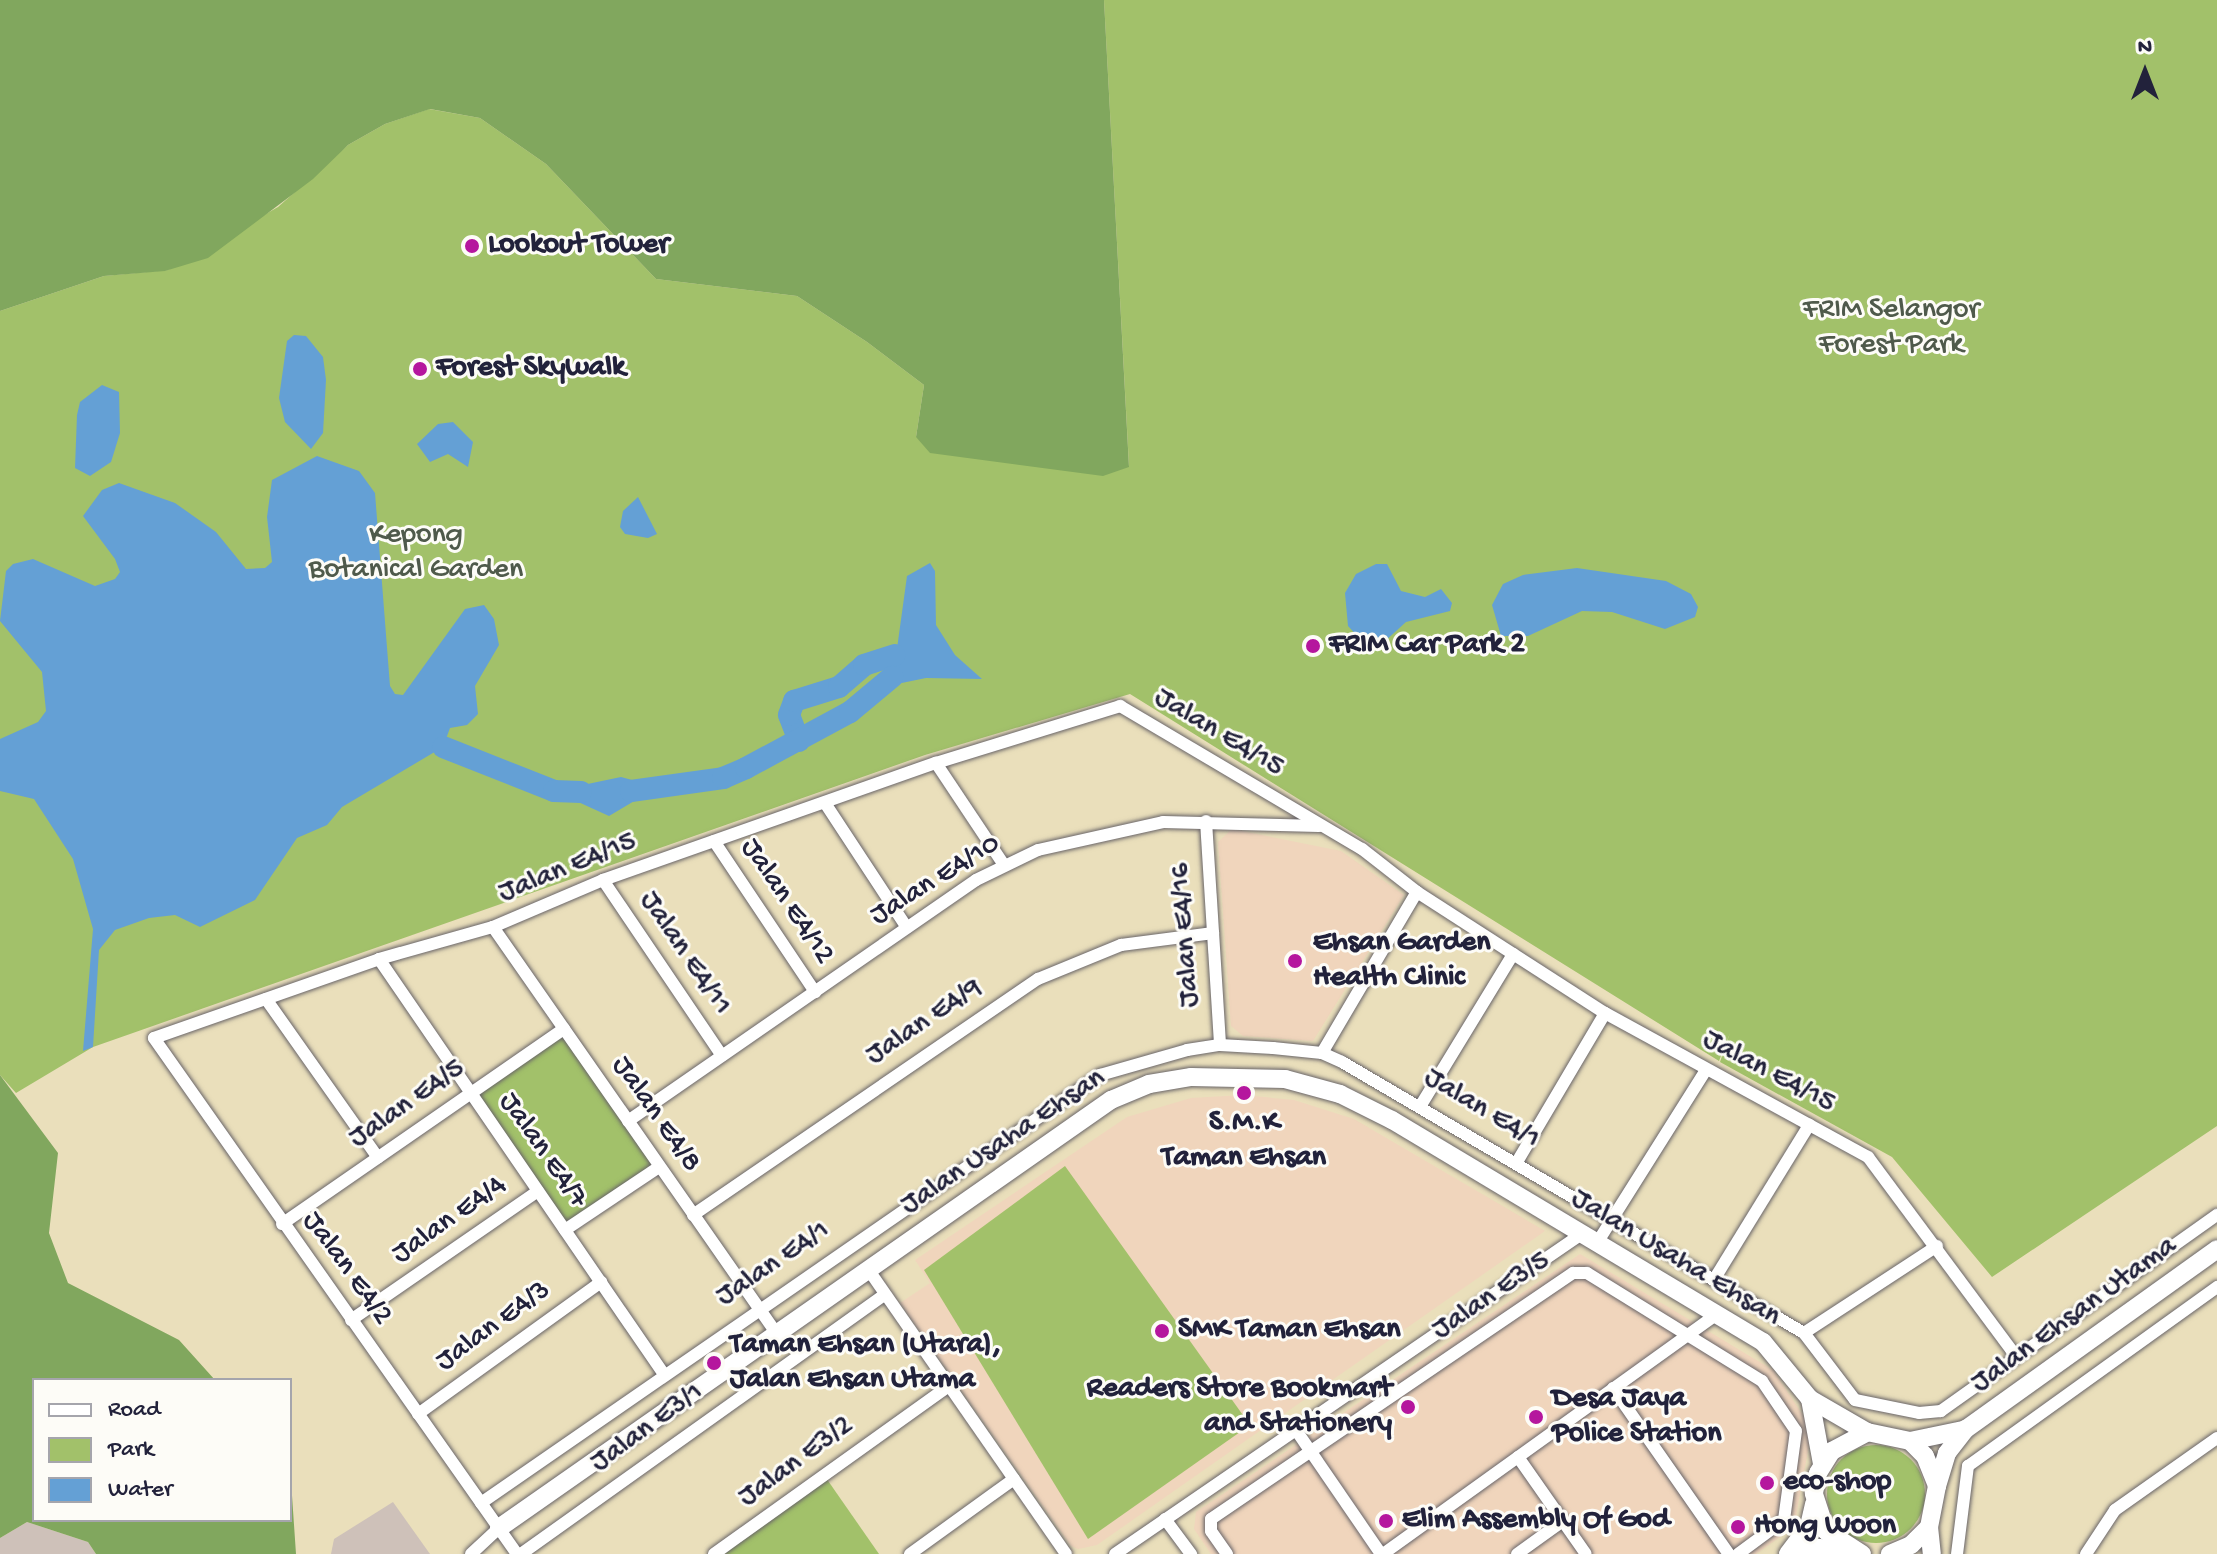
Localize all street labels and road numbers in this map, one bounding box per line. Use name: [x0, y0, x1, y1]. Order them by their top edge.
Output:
street label: Jalan E4/15: [1147, 681, 1289, 787]
street label: Jalan E4/15: [494, 825, 642, 913]
street label: Jalan E4/10: [864, 827, 1008, 935]
street label: Jalan E4/12: [731, 832, 841, 972]
street label: Jalan E4/16: [1164, 862, 1210, 1008]
street label: Jalan E4/11: [630, 885, 738, 1023]
street label: Jalan E4/9: [860, 971, 990, 1075]
street label: Jalan E4/15: [1695, 1023, 1841, 1123]
street label: Jalan E4/8: [602, 1050, 708, 1180]
street label: Jalan E4/5: [343, 1052, 473, 1158]
street label: Jalan Usaha Ehsan: [895, 1061, 1113, 1225]
street label: Jalan E4/1: [1416, 1061, 1546, 1159]
street label: Jalan E4/7: [489, 1086, 595, 1216]
street label: Jalan E4/4: [386, 1169, 514, 1273]
street label: Jalan Usaha Ehsan: [1563, 1182, 1787, 1336]
street label: Jalan E4/2: [293, 1205, 399, 1333]
street label: Jalan E4/1: [710, 1214, 838, 1316]
street label: Jalan Ehsan Utama: [1965, 1229, 2185, 1403]
street label: Jalan E3/5: [1426, 1244, 1558, 1350]
street label: Jalan E4/3: [430, 1273, 558, 1381]
street label: Jalan E3/1: [585, 1376, 711, 1482]
street label: Jalan E3/2: [732, 1409, 862, 1517]

